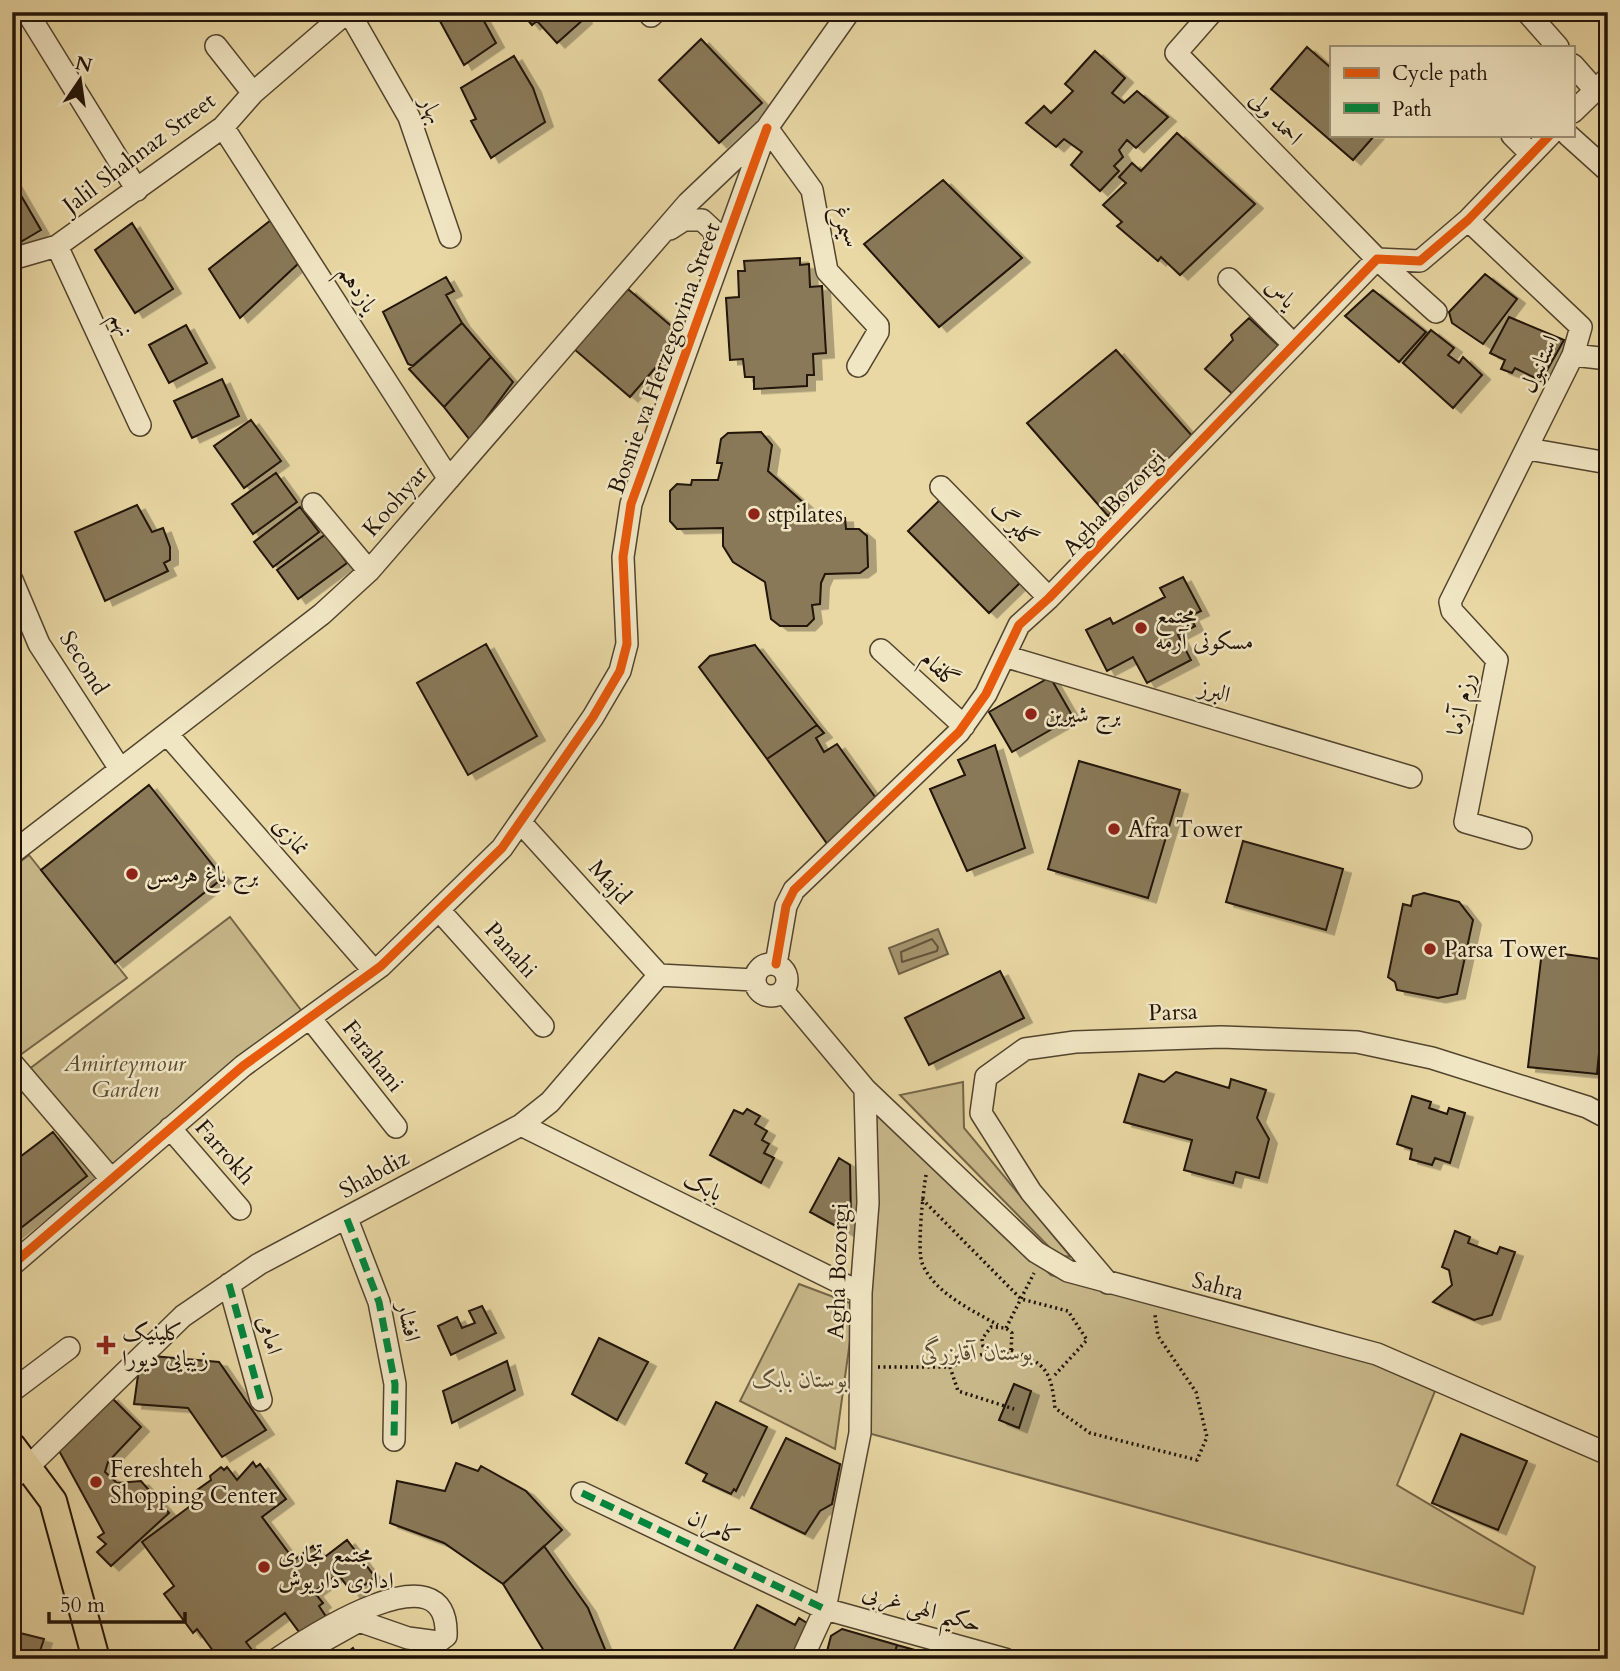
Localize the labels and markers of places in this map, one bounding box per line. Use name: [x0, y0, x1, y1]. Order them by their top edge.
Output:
place label: stpilates: [768, 499, 843, 530]
marker: stpilates: [746, 506, 762, 522]
place label: مجتمع مسکونی آرمه: [1155, 600, 1253, 657]
marker: مجتمع مسکونی آرمه: [1133, 620, 1149, 636]
place label: برج شیرین: [1045, 699, 1121, 735]
marker: برج شیرین: [1023, 706, 1039, 722]
place label: Afra Tower: [1128, 814, 1243, 845]
marker: Afra Tower: [1106, 821, 1122, 837]
place label: برج باغ هرمس: [146, 859, 259, 895]
marker: برج باغ هرمس: [124, 866, 140, 882]
place label: Parsa Tower: [1444, 934, 1567, 965]
marker: Parsa Tower: [1422, 941, 1438, 957]
place label: کلینیک زیبایی دیورا: [122, 1317, 209, 1374]
marker: کلینیک زیبایی دیورا: [96, 1335, 116, 1355]
place label: Fereshteh Shopping Center: [110, 1454, 277, 1511]
marker: Fereshteh Shopping Center: [88, 1474, 104, 1490]
place label: مجتمع تجاری اداری داریوش: [278, 1539, 394, 1596]
marker: مجتمع تجاری اداری داریوش: [256, 1559, 272, 1575]

